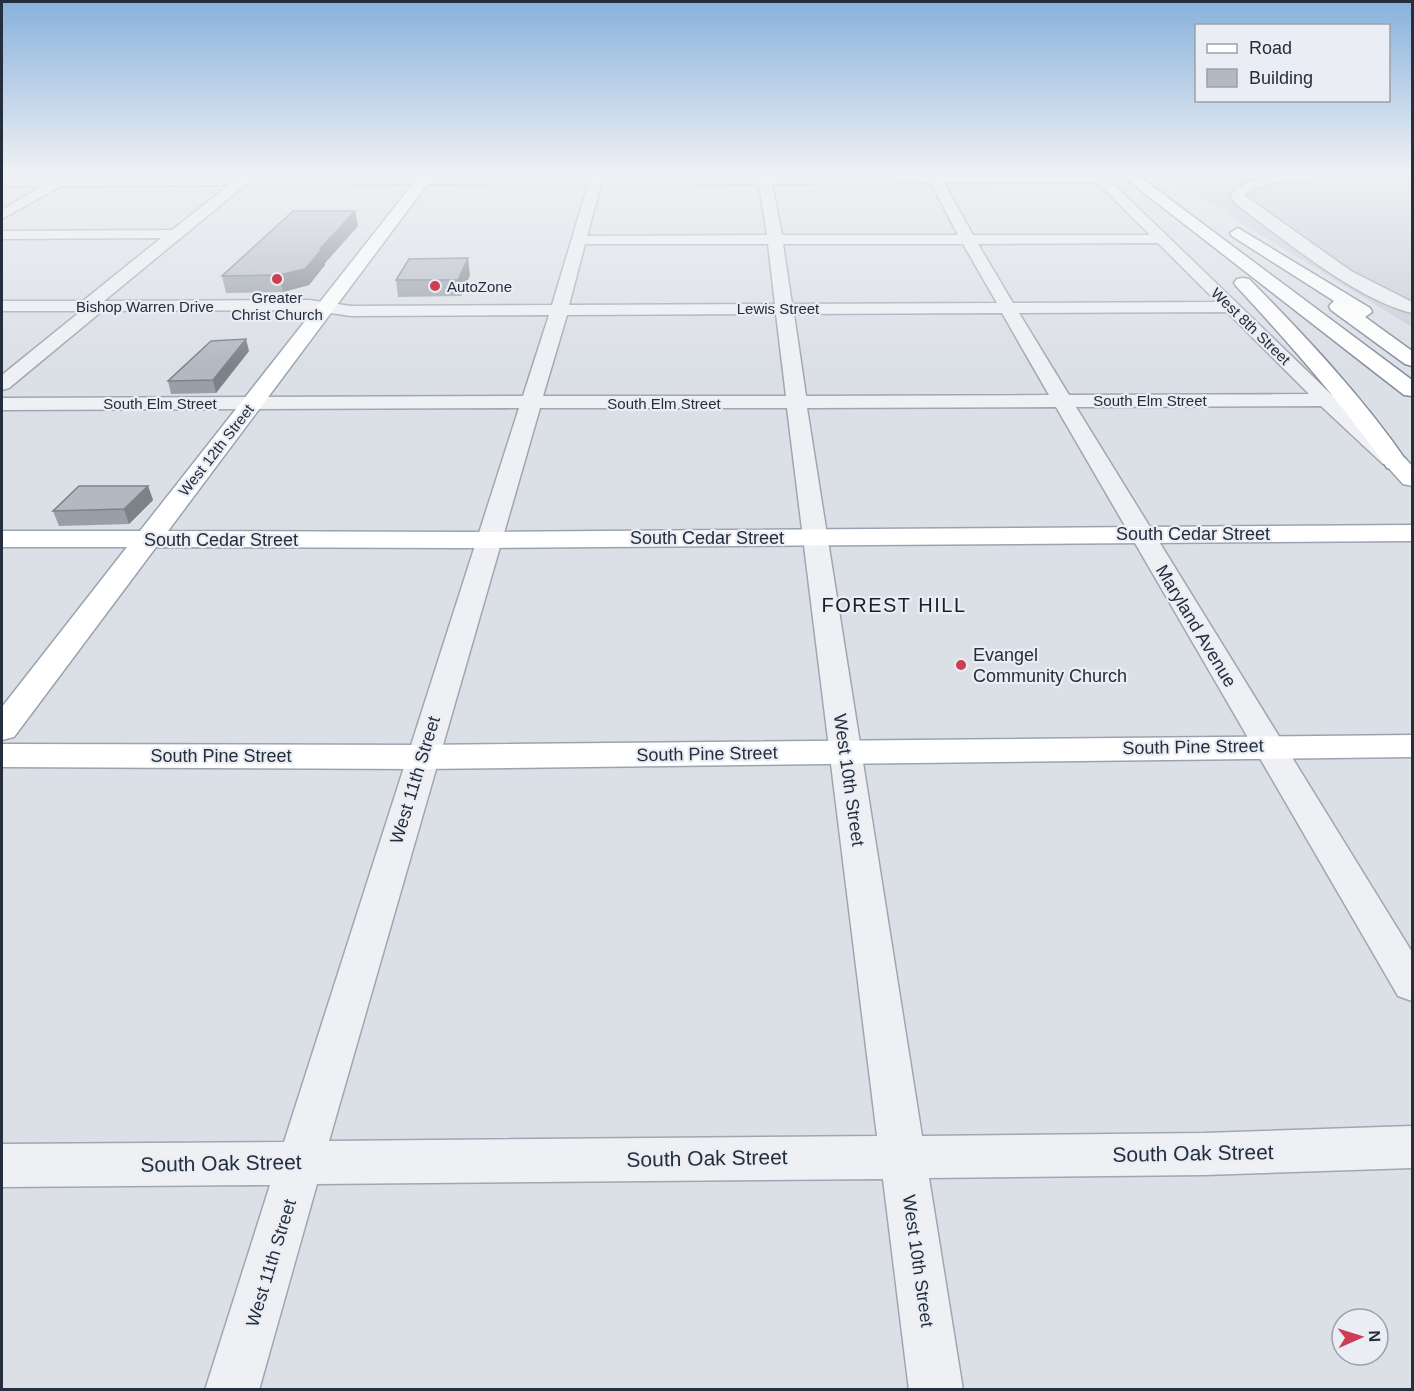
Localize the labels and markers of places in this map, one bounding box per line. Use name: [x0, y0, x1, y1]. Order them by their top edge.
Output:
marker: Greater Christ Church: [270, 272, 284, 286]
place label: AutoZone: [447, 278, 512, 295]
marker: AutoZone: [428, 279, 442, 293]
place label: Greater Christ Church: [231, 289, 323, 323]
place label: Evangel Community Church: [973, 645, 1127, 686]
marker: Evangel Community Church: [954, 658, 968, 672]

